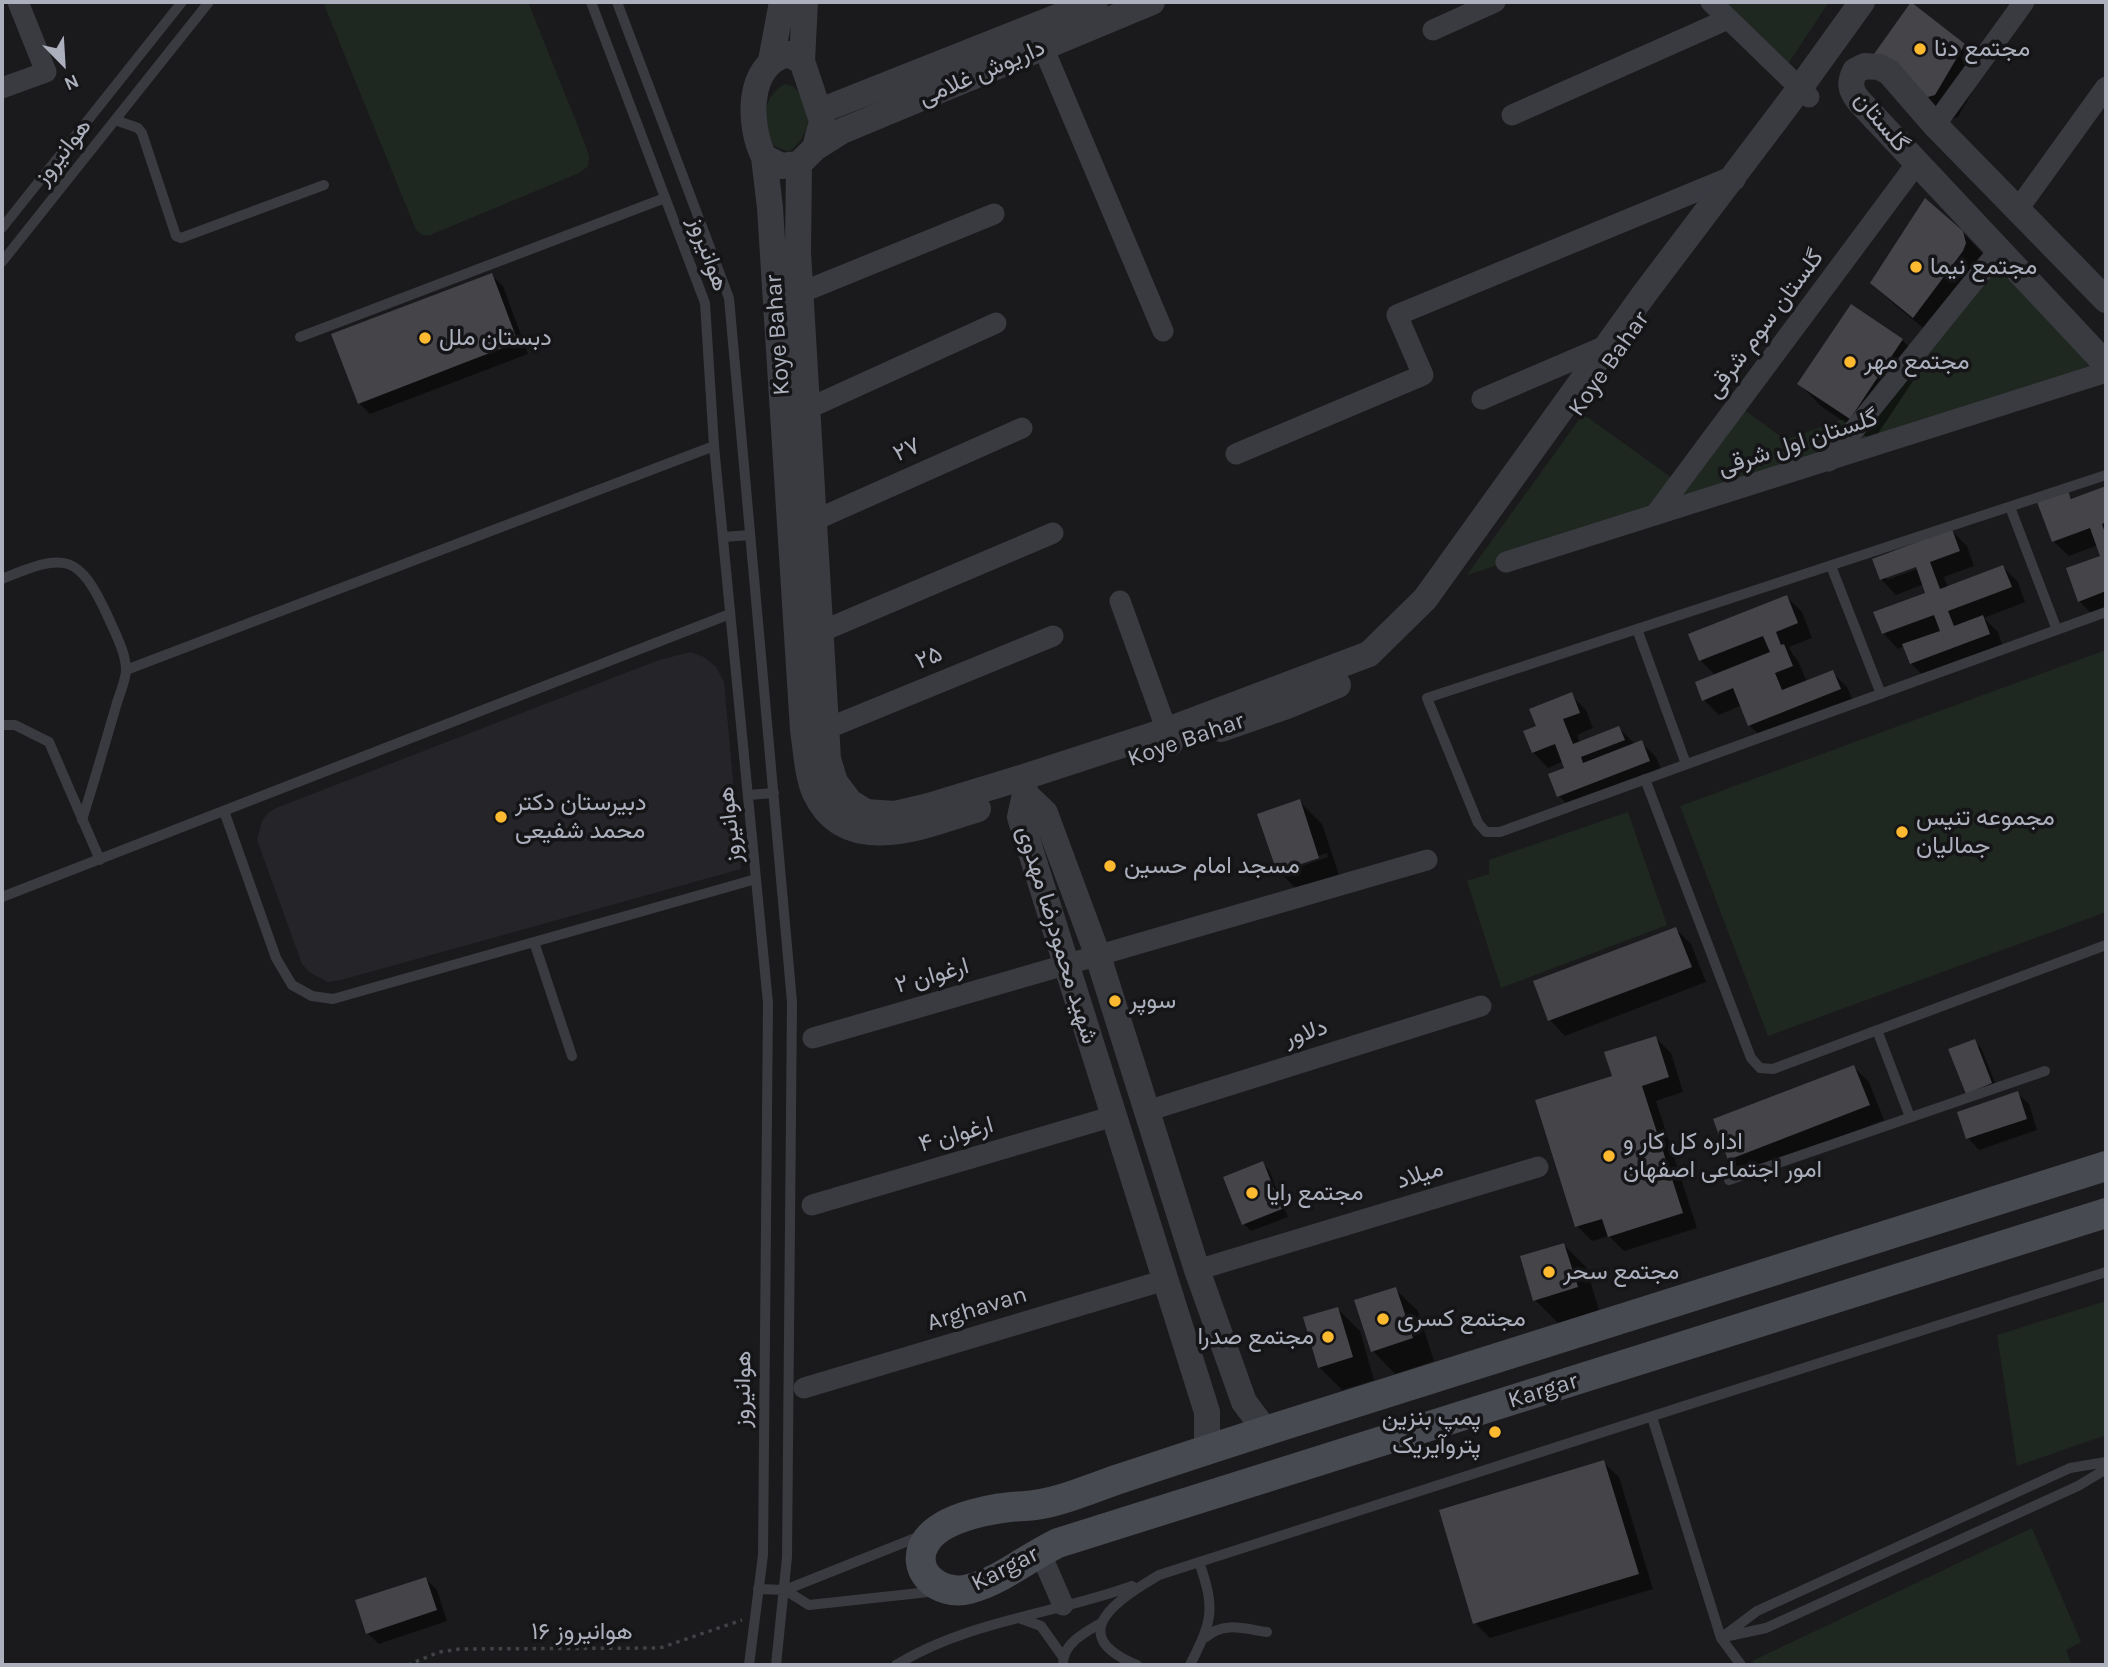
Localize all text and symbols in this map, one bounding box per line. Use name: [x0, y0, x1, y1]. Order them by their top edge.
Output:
north arrow: [28, 28, 98, 98]
street label: داریوش غلامی: [914, 33, 1050, 113]
place label: مجتمع دنا: [1934, 35, 2030, 63]
marker: مجتمع دنا: [1912, 41, 1928, 57]
text: N: [61, 69, 82, 95]
street label: گلستان: [1847, 86, 1915, 158]
street label: هوانیروز: [28, 113, 98, 191]
street label: هوانیروز: [681, 213, 735, 295]
street label: گلستان سوم شرقی: [1700, 244, 1830, 404]
place label: مجتمع نیما: [1930, 253, 2037, 281]
marker: مجتمع نیما: [1908, 259, 1924, 275]
street label: Koye Bahar: [759, 273, 797, 397]
street label: Koye Bahar: [1562, 306, 1656, 422]
place label: دبستان ملل: [439, 324, 552, 352]
marker: دبستان ملل: [417, 330, 433, 346]
place label: مجتمع مهر: [1864, 348, 1970, 376]
marker: مجتمع مهر: [1842, 354, 1858, 370]
street label: گلستان اول شرقی: [1714, 404, 1882, 482]
street label: ۲۷: [889, 431, 925, 469]
street label: ۲۵: [911, 640, 947, 676]
street label: Koye Bahar: [1124, 707, 1248, 773]
street label: هوانیروز: [712, 785, 748, 865]
place label: دبیرستان دکتر محمد شفیعی: [515, 789, 647, 845]
place label: مجموعه تنیس جمالیان: [1916, 804, 2055, 860]
marker: دبیرستان دکتر محمد شفیعی: [493, 809, 509, 825]
street label: شهید محمودرضا مهدوی: [1010, 822, 1104, 1048]
marker: مجموعه تنیس جمالیان: [1894, 824, 1910, 840]
place label: مسجد امام حسین: [1124, 852, 1300, 880]
marker: مسجد امام حسین: [1102, 858, 1118, 874]
street label: ارغوان ۲: [892, 952, 972, 1000]
place label: سوپر: [1129, 987, 1176, 1015]
marker: سوپر: [1107, 993, 1123, 1009]
street label: دلاور: [1281, 1013, 1331, 1053]
street label: ارغوان ۴: [915, 1111, 997, 1159]
place label: اداره کل کار و امور اجتماعی اصفهان: [1623, 1128, 1822, 1184]
marker: اداره کل کار و امور اجتماعی اصفهان: [1601, 1148, 1617, 1164]
street label: میلاد: [1393, 1154, 1447, 1196]
place label: مجتمع رایا: [1266, 1179, 1364, 1207]
marker: مجتمع رایا: [1244, 1185, 1260, 1201]
place label: مجتمع سحر: [1563, 1258, 1679, 1286]
marker: مجتمع سحر: [1541, 1264, 1557, 1280]
street label: Arghavan: [924, 1280, 1030, 1338]
place label: مجتمع کسری: [1397, 1305, 1526, 1333]
marker: مجتمع کسری: [1375, 1311, 1391, 1327]
place label: مجتمع صدرا: [1197, 1323, 1314, 1351]
marker: مجتمع صدرا: [1320, 1329, 1336, 1345]
street label: هوانیروز: [728, 1350, 758, 1428]
street label: Kargar: [1505, 1367, 1581, 1415]
place label: پمپ بنزین پتروآیریک: [1382, 1404, 1481, 1460]
marker: پمپ بنزین پتروآیریک: [1487, 1424, 1503, 1440]
street label: Kargar: [967, 1540, 1043, 1598]
street label: هوانیروز ۱۶: [531, 1618, 633, 1646]

